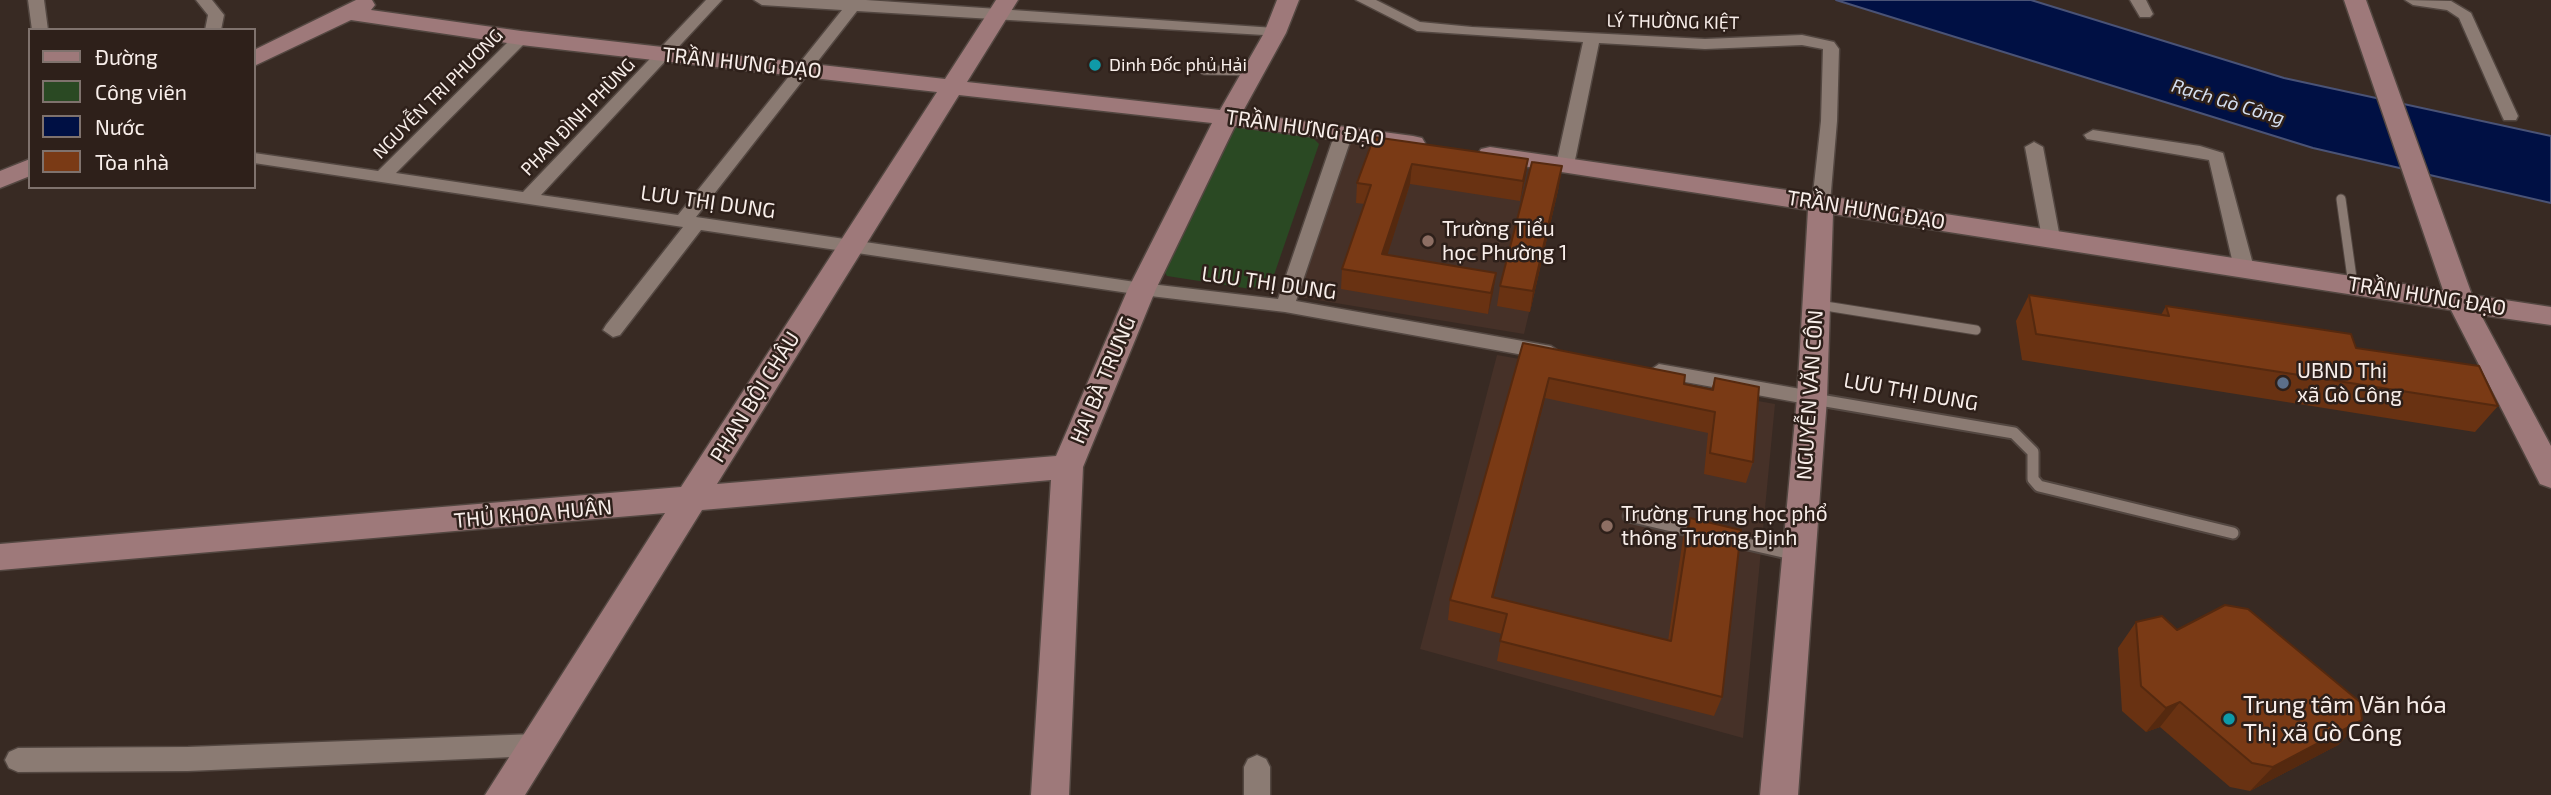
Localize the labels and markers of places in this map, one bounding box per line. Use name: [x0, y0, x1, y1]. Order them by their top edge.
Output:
place label: Dinh Đốc phủ Hải: [1109, 54, 1247, 76]
marker: Dinh Đốc phủ Hải: [1087, 57, 1103, 73]
place label: Trường Tiểu học Phường 1: [1442, 216, 1567, 266]
marker: Trường Tiểu học Phường 1: [1420, 233, 1436, 249]
place label: UBND Thị xã Gò Công: [2297, 358, 2402, 408]
marker: UBND Thị xã Gò Công: [2275, 375, 2291, 391]
place label: Trường Trung học phổ thông Trương Định: [1621, 501, 1828, 551]
marker: Trường Trung học phổ thông Trương Định: [1599, 518, 1615, 534]
place label: Trung tâm Văn hóa Thị xã Gò Công: [2243, 691, 2447, 747]
marker: Trung tâm Văn hóa Thị xã Gò Công: [2221, 711, 2237, 727]

